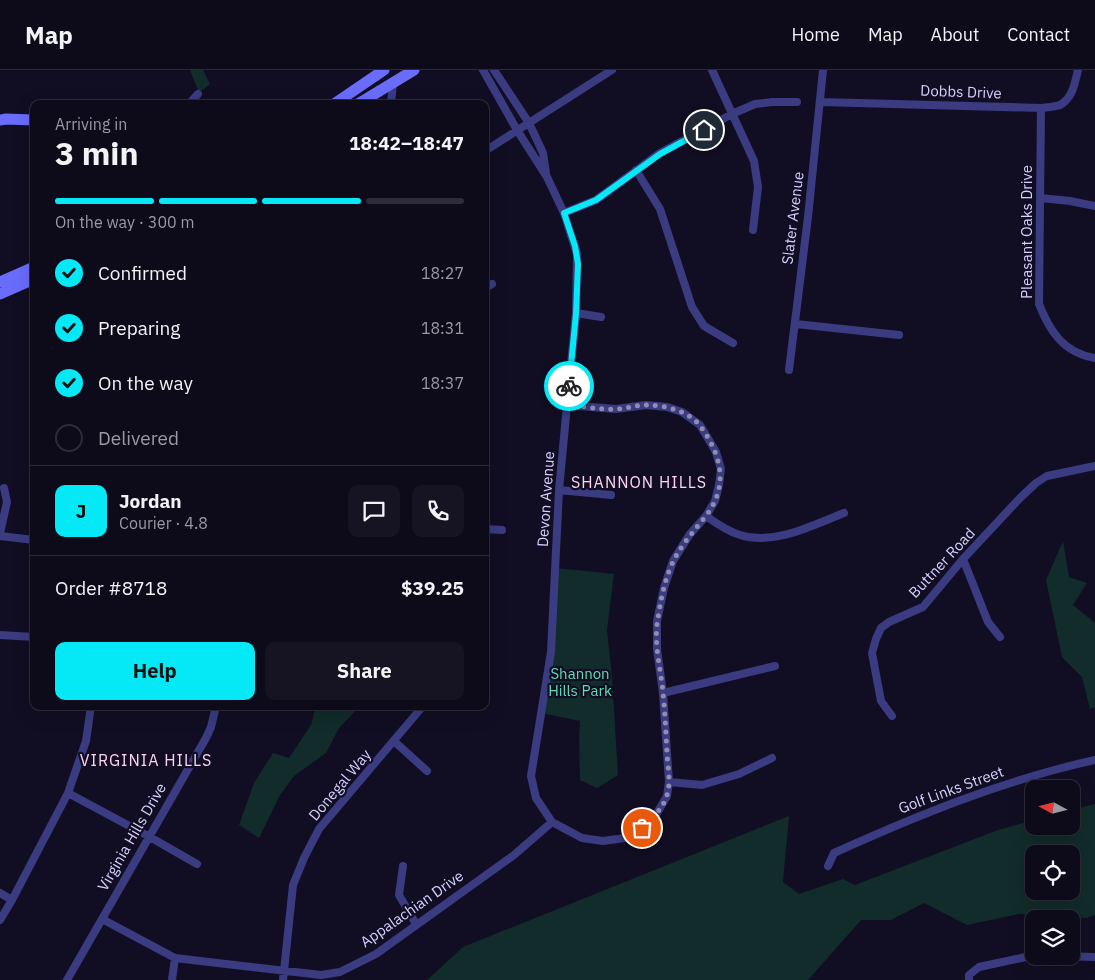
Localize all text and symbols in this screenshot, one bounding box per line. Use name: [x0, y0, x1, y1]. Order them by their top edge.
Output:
text: Map: [25, 19, 73, 51]
text: Home: [792, 23, 840, 46]
text: Map: [868, 23, 903, 46]
text: About: [931, 23, 979, 46]
text: Contact: [1007, 23, 1070, 46]
street label: Dobbs Drive: [920, 81, 1002, 102]
pin: [683, 109, 725, 151]
text: Arriving in: [55, 114, 127, 134]
icon: home: [690, 116, 718, 144]
text: 18:42–18:47: [349, 131, 464, 155]
text: 3 min: [55, 132, 139, 174]
street label: Pleasant Oaks Drive: [1017, 165, 1036, 299]
street label: Slater Avenue: [777, 170, 808, 265]
text: On the way · 300 m: [55, 212, 194, 232]
icon: check: [55, 259, 83, 287]
text: Confirmed: [98, 261, 187, 285]
text: 18:27: [421, 263, 464, 283]
icon: check: [55, 314, 83, 342]
text: Preparing: [98, 316, 180, 340]
text: 18:31: [421, 318, 464, 338]
courier: [544, 361, 594, 411]
icon: check: [55, 369, 83, 397]
text: On the way: [98, 371, 193, 395]
icon: bike: [555, 372, 583, 400]
text: 18:37: [421, 373, 464, 393]
text: Delivered: [98, 426, 179, 450]
street label: Devon Avenue: [533, 450, 558, 548]
district label: SHANNON HILLS: [571, 472, 707, 492]
button: chat: [348, 485, 400, 537]
button: phone: [412, 485, 464, 537]
text: Jordan: [119, 489, 182, 513]
text: J: [76, 499, 86, 523]
text: Courier · 4.8: [119, 513, 208, 533]
street label: Buttner Road: [904, 524, 979, 602]
text: Order #8718: [55, 576, 167, 600]
text: $39.25: [401, 576, 464, 600]
button: Help: [55, 642, 255, 700]
button: Share: [265, 642, 464, 700]
park label: Shannon Hills Park: [548, 664, 612, 700]
street label: Donegal Way: [304, 745, 375, 824]
district label: VIRGINIA HILLS: [80, 750, 212, 770]
street label: Golf Links Street: [896, 762, 1006, 817]
street label: Virginia Hills Drive: [93, 779, 170, 894]
north arrow: [1025, 780, 1080, 835]
map controls: [1025, 780, 1080, 965]
pin: [621, 807, 663, 849]
icon: bag: [628, 814, 656, 842]
button: locate: [1025, 845, 1080, 900]
street label: Appalachian Drive: [356, 866, 467, 951]
button: layers: [1025, 910, 1080, 965]

